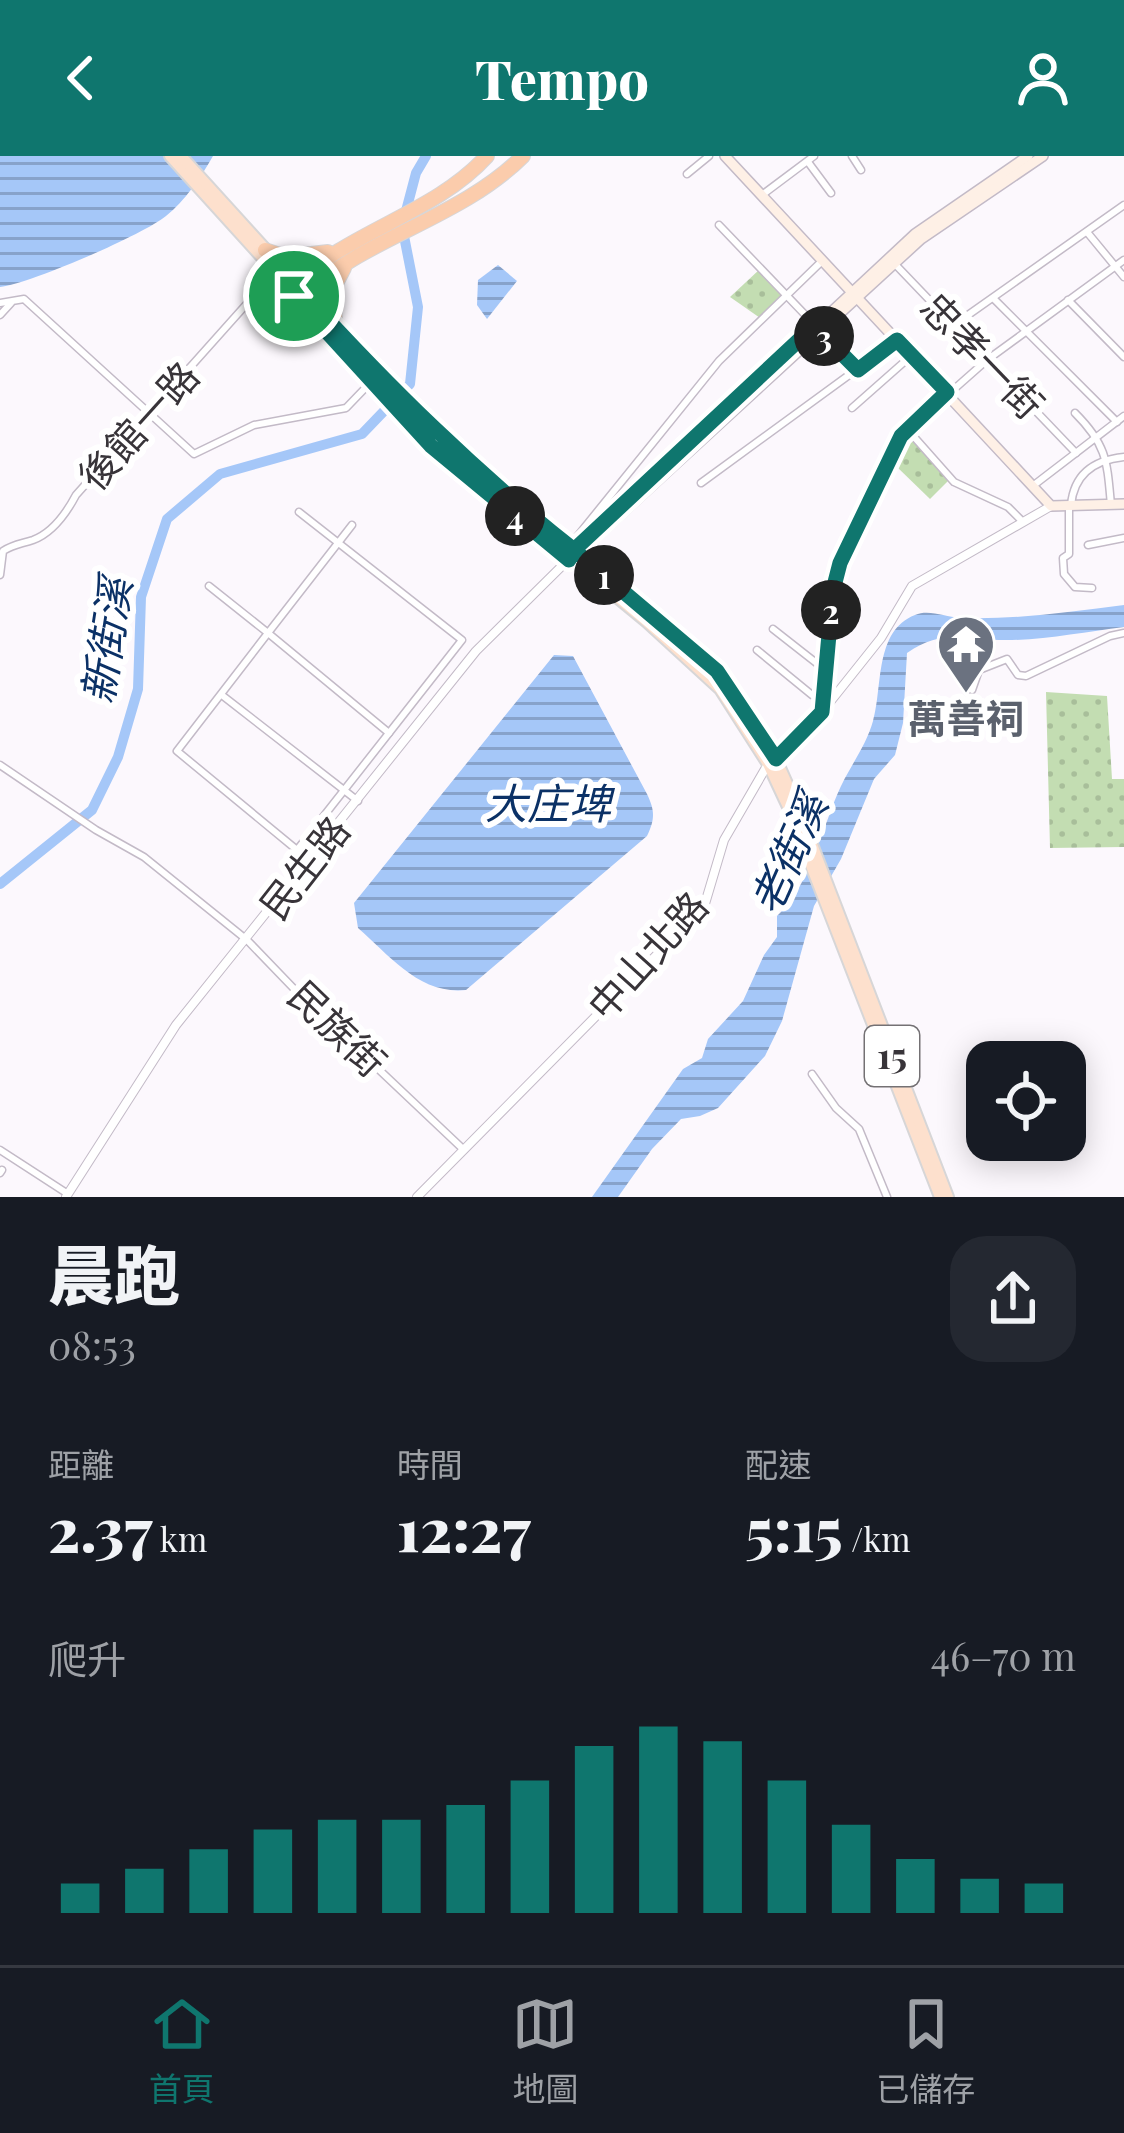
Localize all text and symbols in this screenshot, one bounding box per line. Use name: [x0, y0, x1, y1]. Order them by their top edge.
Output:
text: Tempo: [475, 42, 649, 114]
icon: back: [48, 45, 114, 111]
icon: person: [1010, 45, 1076, 111]
pin: [243, 245, 345, 347]
icon: arrive: [261, 263, 327, 329]
street label: 忠孝一街: [911, 280, 1056, 429]
pin: 3: [794, 306, 854, 366]
text: 3: [816, 314, 832, 358]
street label: 後館一路: [66, 349, 209, 500]
pin: 4: [485, 486, 545, 546]
text: 4: [506, 494, 524, 538]
pin: 1: [574, 545, 634, 605]
text: 1: [598, 553, 610, 597]
water label: 新街溪: [68, 569, 143, 707]
pin: 2: [801, 580, 861, 640]
text: 2: [822, 588, 840, 632]
temple icon: 萬善祠: [935, 613, 997, 695]
place label: 萬善祠: [907, 691, 1025, 743]
water label: 大庄埤: [485, 774, 616, 830]
water label: 老街溪: [736, 780, 840, 922]
street label: 民生路: [247, 805, 360, 929]
street label: 中山北路: [575, 879, 718, 1030]
street label: 民族街: [278, 968, 399, 1087]
road number: 15: [865, 1026, 919, 1086]
map controls: [966, 1041, 1086, 1161]
button: locate: [966, 1041, 1086, 1161]
text: 晨跑: [48, 1229, 180, 1317]
button: share: [950, 1236, 1076, 1362]
text: 08:53: [48, 1318, 136, 1370]
text: 距離: [48, 1441, 114, 1485]
text: 時間: [397, 1441, 463, 1485]
text: 配速: [745, 1441, 811, 1485]
text: 2.37: [48, 1487, 153, 1567]
text: 12:27: [397, 1487, 531, 1567]
text: 5:15: [745, 1487, 843, 1567]
text: km: [153, 1516, 207, 1560]
text: /km: [843, 1516, 911, 1560]
text: 46–70 m: [931, 1629, 1076, 1681]
text: 爬升: [48, 1632, 126, 1684]
tab: 首頁: [149, 1991, 215, 2111]
tab: 地圖: [512, 1991, 578, 2111]
tab: 已儲存: [876, 1991, 975, 2111]

